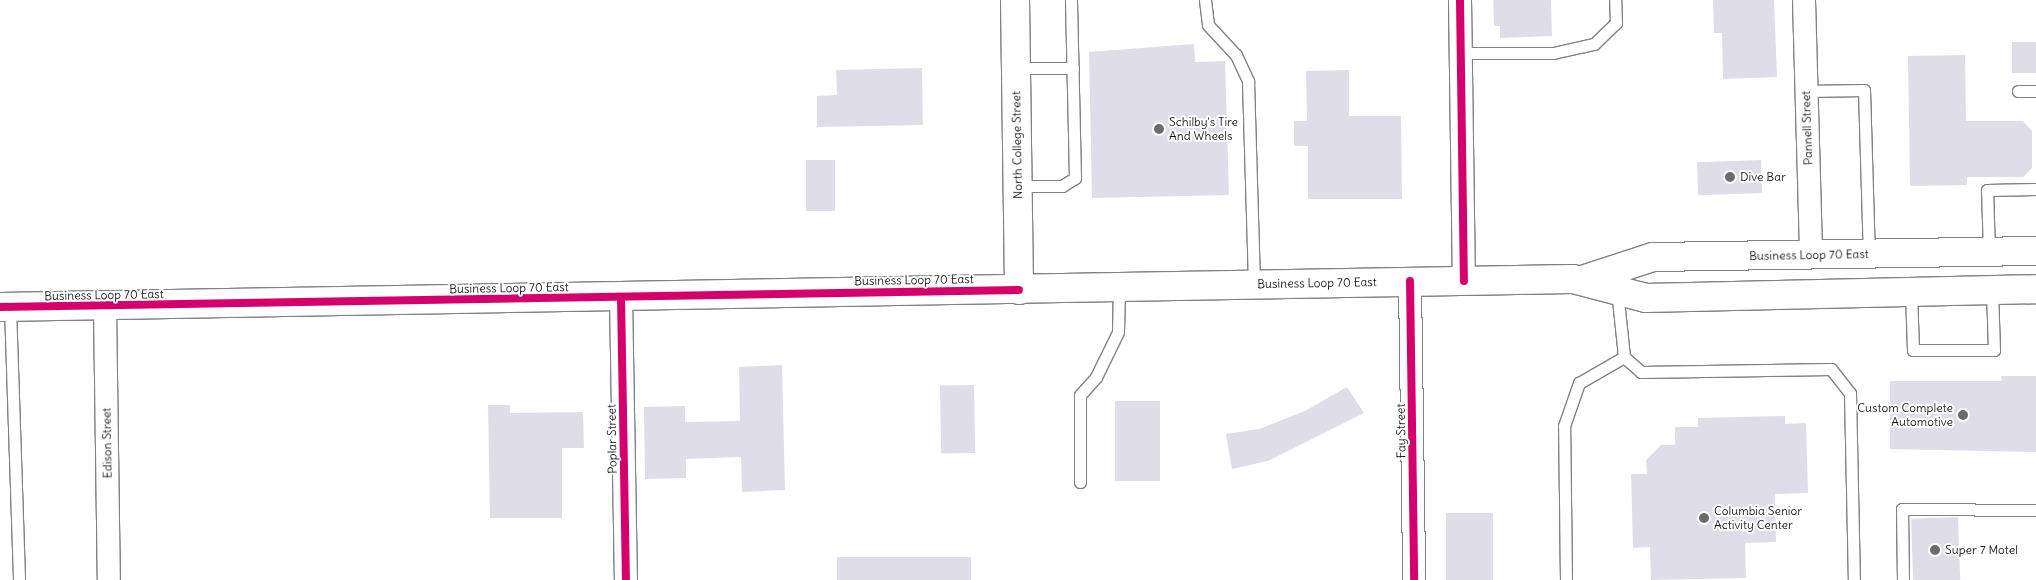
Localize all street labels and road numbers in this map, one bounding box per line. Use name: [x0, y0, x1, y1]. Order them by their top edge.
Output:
street label: North College Street: [1009, 91, 1025, 199]
street label: Pannell Street: [1799, 91, 1815, 165]
street label: Business Loop 70 East: [1749, 247, 1869, 263]
street label: Business Loop 70 East: [854, 272, 974, 288]
street label: Business Loop 70 East: [1257, 275, 1377, 291]
street label: Business Loop 70 East: [449, 280, 569, 296]
street label: Business Loop 70 East: [44, 287, 164, 303]
street label: Poplar Street: [604, 404, 620, 474]
street label: Fay Street: [1393, 404, 1409, 458]
street label: Edison Street: [99, 408, 115, 478]

